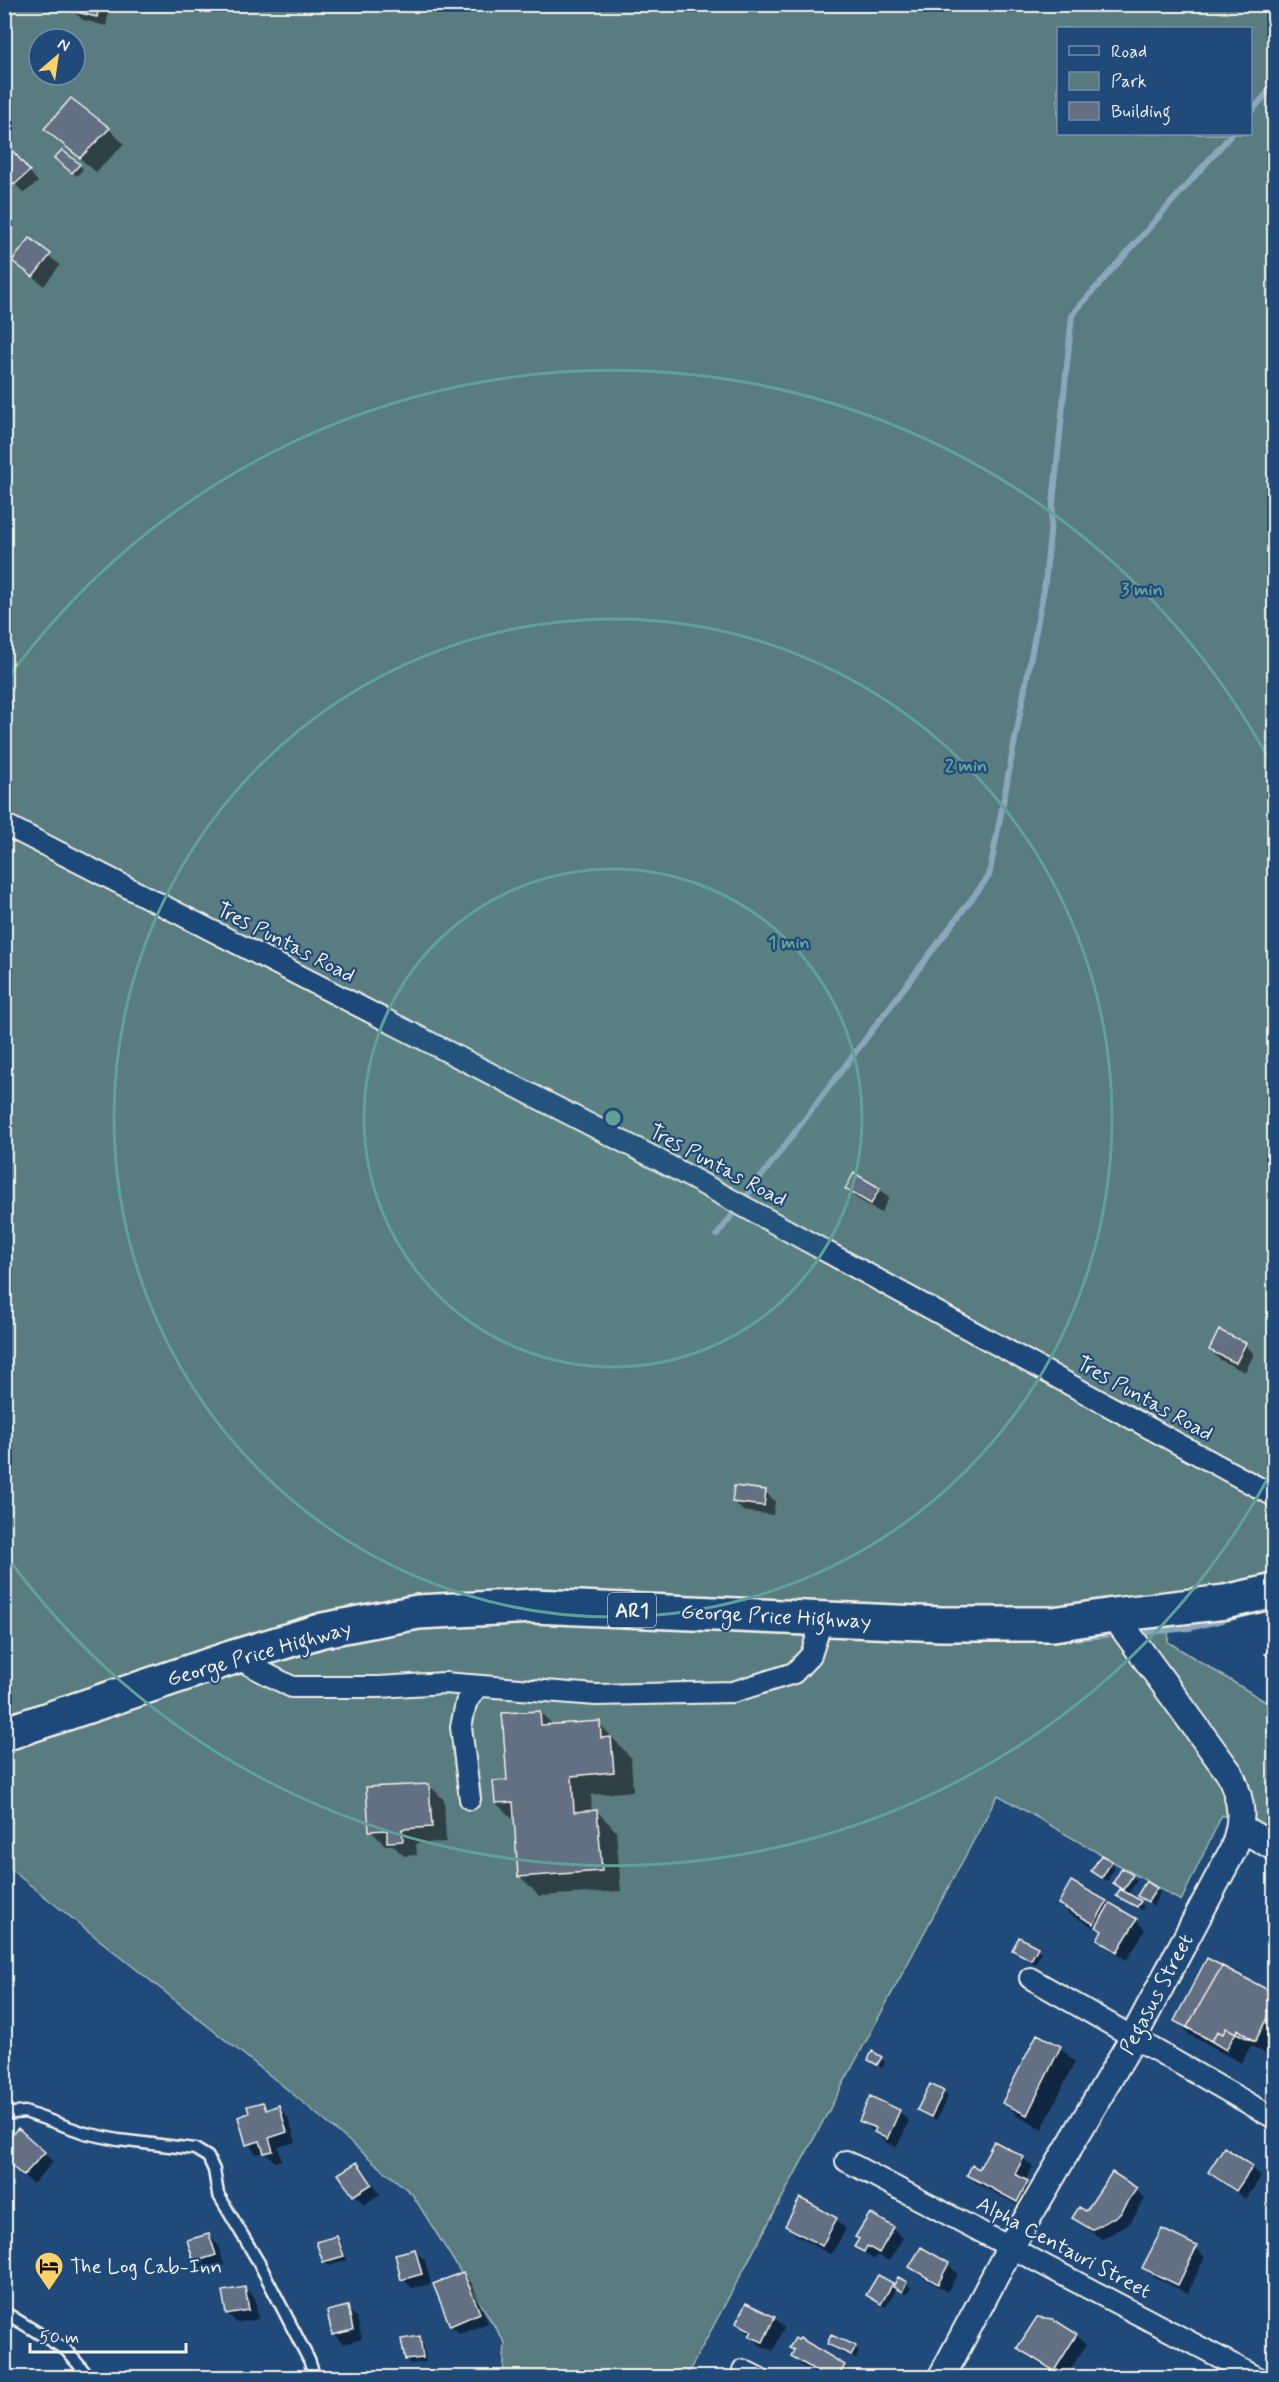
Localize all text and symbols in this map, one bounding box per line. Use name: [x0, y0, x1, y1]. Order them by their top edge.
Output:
north arrow: [27, 27, 87, 87]
legend: [1057, 27, 1252, 135]
text: N: [54, 33, 73, 57]
text: Road: [1111, 40, 1147, 64]
text: Park: [1111, 70, 1147, 94]
text: Building: [1111, 100, 1171, 126]
text: 3 min: [1121, 578, 1163, 602]
text: 2 min: [945, 754, 987, 778]
street label: Tres Puntas Road: [212, 896, 360, 990]
text: 1 min: [768, 931, 810, 955]
centre of rings: [603, 1108, 623, 1128]
street label: Tres Puntas Road: [644, 1118, 791, 1214]
street label: Tres Puntas Road: [1071, 1350, 1218, 1448]
road number: AR1: [608, 1593, 656, 1627]
street label: George Price Highway: [680, 1598, 872, 1638]
street label: George Price Highway: [164, 1614, 355, 1696]
street label: Pegasus Street: [1113, 1929, 1202, 2061]
street label: Alpha Centauri Street: [972, 2190, 1156, 2306]
hotel icon: The Log Cab-Inn: [33, 2250, 65, 2292]
place label: The Log Cab-Inn: [70, 2253, 222, 2281]
scale bar: [30, 2316, 186, 2354]
text: 50 m: [39, 2326, 79, 2350]

